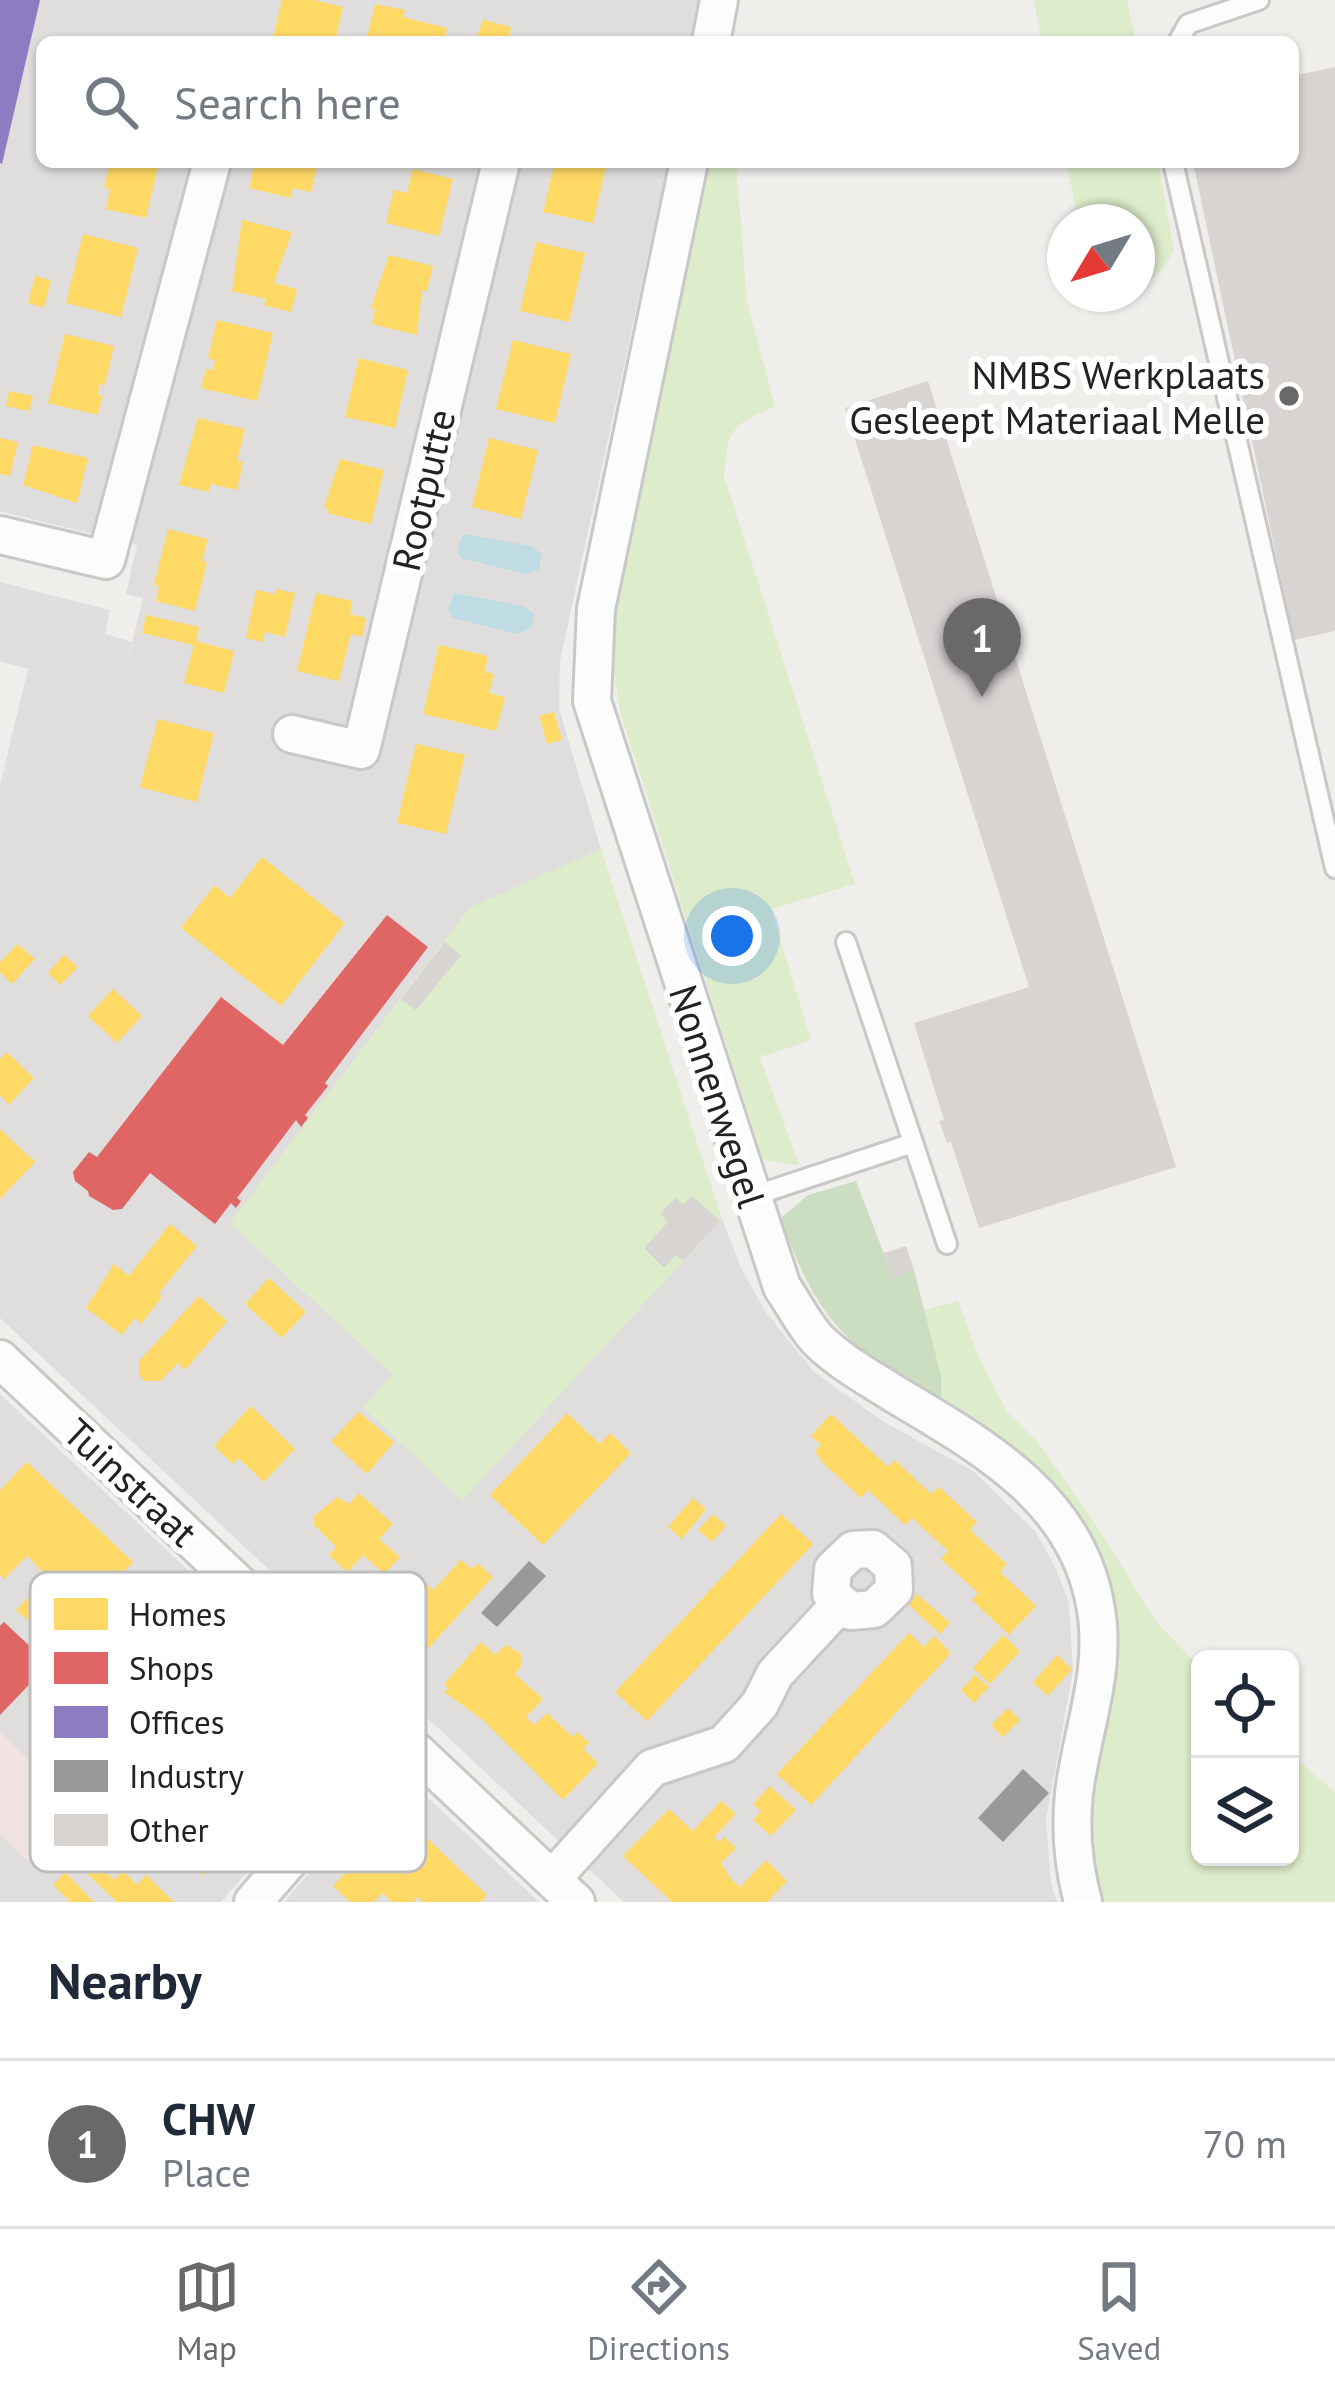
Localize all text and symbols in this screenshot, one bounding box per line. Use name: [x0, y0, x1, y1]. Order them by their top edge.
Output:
search box: [36, 36, 1299, 168]
icon: search: [78, 69, 144, 135]
text: Search here: [174, 73, 401, 131]
north arrow: [1047, 204, 1155, 312]
place label: NMBS Werkplaats Gesleept Materiaal Melle: [849, 349, 1265, 445]
marker: NMBS Werkplaats Gesleept Materiaal Melle: [1276, 383, 1302, 409]
street label: Rootputte: [380, 404, 466, 576]
pin: 1: [943, 598, 1021, 697]
your location: [702, 906, 762, 966]
street label: Nonnenwegel: [658, 978, 778, 1214]
street label: Tuinstraat: [53, 1407, 209, 1557]
legend: [30, 1572, 426, 1872]
text: Homes: [129, 1592, 226, 1635]
text: Shops: [129, 1646, 214, 1689]
map controls: [1191, 1650, 1299, 1866]
button: locate: [1191, 1650, 1299, 1758]
text: Offices: [129, 1700, 225, 1743]
text: Industry: [129, 1754, 244, 1797]
button: layers: [1191, 1758, 1299, 1866]
text: Other: [129, 1808, 209, 1851]
text: Nearby: [48, 1947, 202, 2013]
text: CHW: [162, 2089, 255, 2147]
text: 1: [76, 2118, 98, 2169]
text: 70 m: [1202, 2118, 1287, 2169]
text: Place: [162, 2147, 251, 2198]
tab: Map: [174, 2254, 240, 2369]
tab: Directions: [587, 2254, 730, 2369]
tab: Saved: [1077, 2254, 1161, 2369]

